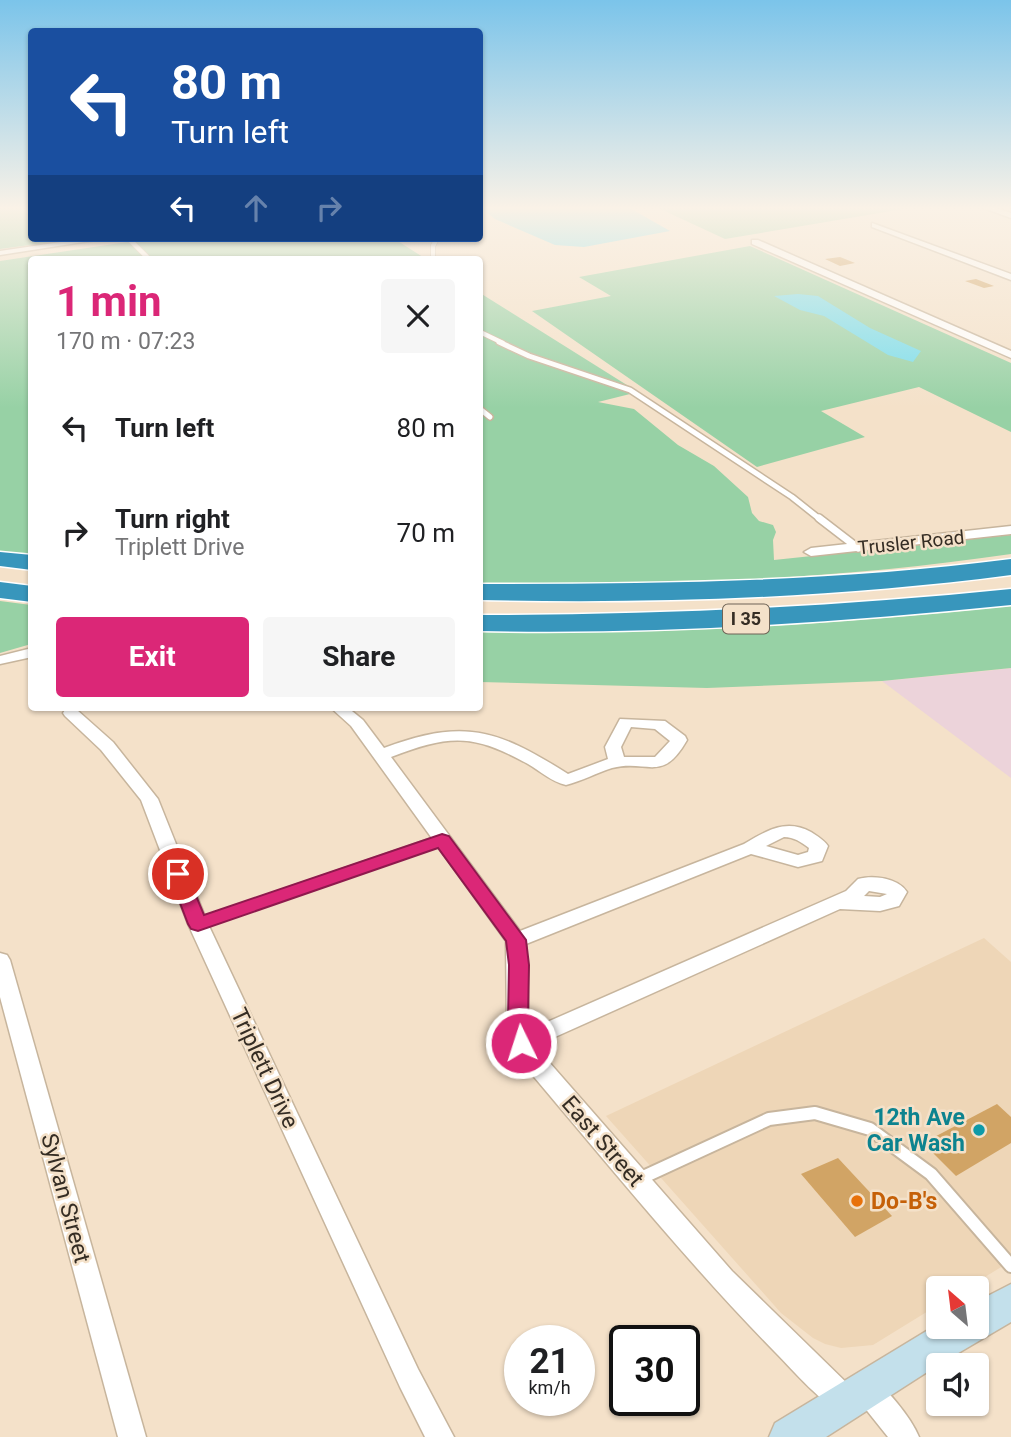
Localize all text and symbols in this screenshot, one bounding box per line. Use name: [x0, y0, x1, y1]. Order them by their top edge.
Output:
text: 80 m: [171, 54, 282, 111]
icon: left: [56, 56, 147, 147]
text: Turn left: [171, 113, 289, 151]
icon: left: [164, 189, 202, 227]
icon: ahead: [237, 189, 275, 227]
icon: right: [310, 189, 348, 227]
text: 1 min: [56, 277, 162, 326]
button: close: [381, 279, 455, 353]
text: 170 m · 07:23: [56, 328, 195, 355]
icon: left: [56, 409, 94, 447]
text: Turn left: [115, 413, 214, 443]
text: 80 m: [397, 413, 455, 443]
text: Turn right: [115, 504, 230, 534]
icon: right: [56, 514, 94, 552]
text: 70 m: [397, 518, 455, 548]
street label: Trusler Road: [857, 525, 965, 560]
text: Triplett Drive: [115, 534, 244, 561]
road number: I 35: [723, 604, 769, 634]
button: Exit: [56, 617, 249, 697]
button: Share: [263, 617, 455, 697]
pin: [148, 844, 208, 904]
icon: arrive: [159, 855, 197, 893]
street label: Triplett Drive: [225, 1004, 304, 1133]
position arrow: [484, 1006, 558, 1080]
street label: East Street: [556, 1090, 649, 1192]
place label: 12th Ave Car Wash: [867, 1104, 965, 1157]
marker: 12th Ave Car Wash: [971, 1122, 987, 1138]
street label: Sylvan Street: [35, 1131, 96, 1266]
place label: Do-B's: [871, 1188, 937, 1215]
marker: Do-B's: [849, 1193, 865, 1209]
north arrow: [926, 1276, 989, 1339]
map controls: [926, 1276, 989, 1416]
speed limit sign: 30: [609, 1325, 700, 1416]
text: 21: [529, 1341, 570, 1382]
button: sound: [926, 1353, 989, 1416]
text: km/h: [528, 1377, 571, 1398]

